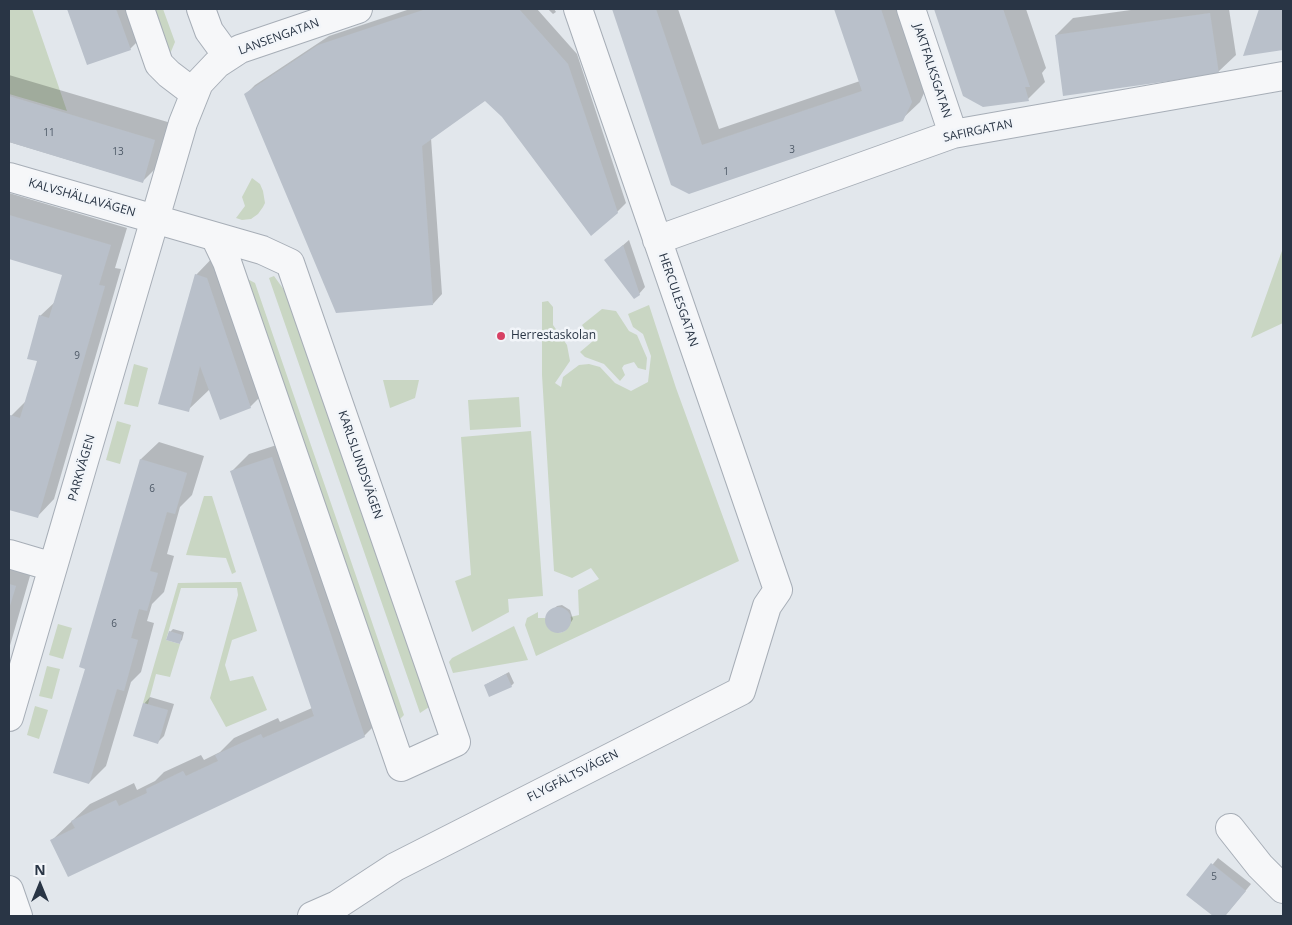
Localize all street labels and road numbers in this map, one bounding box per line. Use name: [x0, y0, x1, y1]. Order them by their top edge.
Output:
street label: LANSENGATAN: [237, 16, 321, 58]
street label: JAKTFALKSGATAN: [910, 22, 954, 120]
street label: SAFIRGATAN: [942, 117, 1014, 145]
street label: KALVSHÄLLAVÄGEN: [27, 176, 137, 220]
street label: HERCULESGATAN: [655, 251, 701, 349]
street label: KARLSLUNDSVÄGEN: [335, 409, 385, 521]
street label: PARKVÄGEN: [66, 433, 98, 503]
street label: FLYGFÄLTSVÄGEN: [525, 747, 621, 805]

